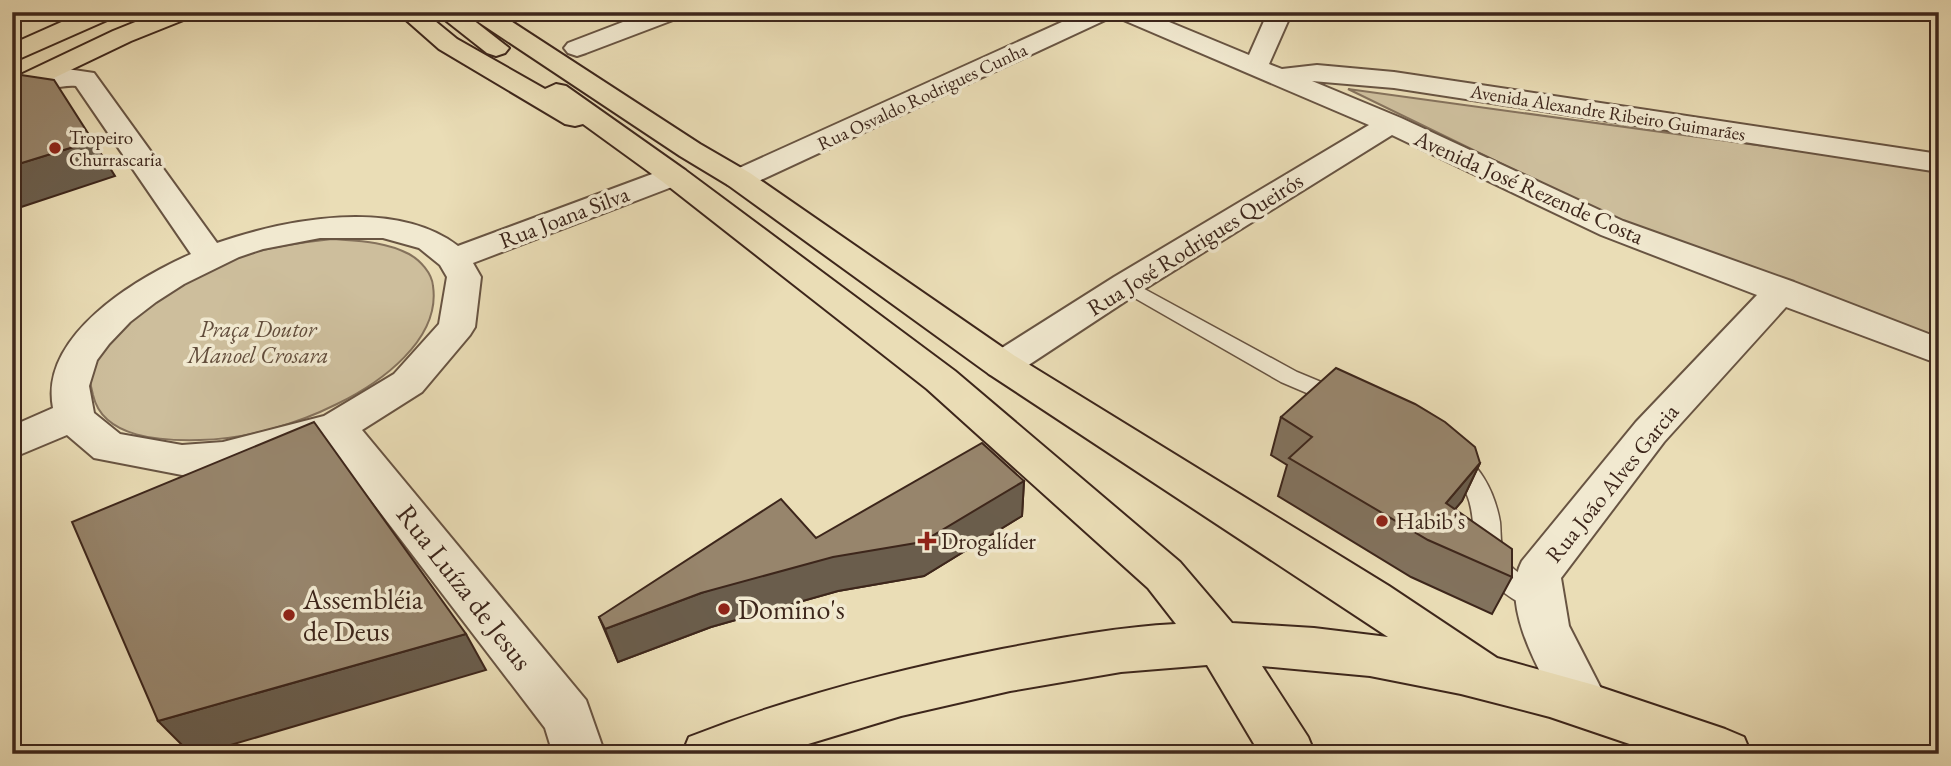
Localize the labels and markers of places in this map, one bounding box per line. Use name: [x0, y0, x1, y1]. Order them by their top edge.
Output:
place label: Tropeiro Churrascaria: [69, 125, 163, 172]
marker: Tropeiro Churrascaria: [47, 140, 63, 156]
place label: Habib's: [1396, 506, 1465, 536]
marker: Habib's: [1374, 513, 1390, 529]
place label: Drogalíder: [941, 526, 1036, 556]
marker: Drogalíder: [919, 533, 935, 549]
place label: Assembléia de Deus: [302, 581, 424, 649]
place label: Domino's: [738, 591, 845, 627]
marker: Domino's: [716, 601, 732, 617]
marker: Assembléia de Deus: [281, 607, 297, 623]

